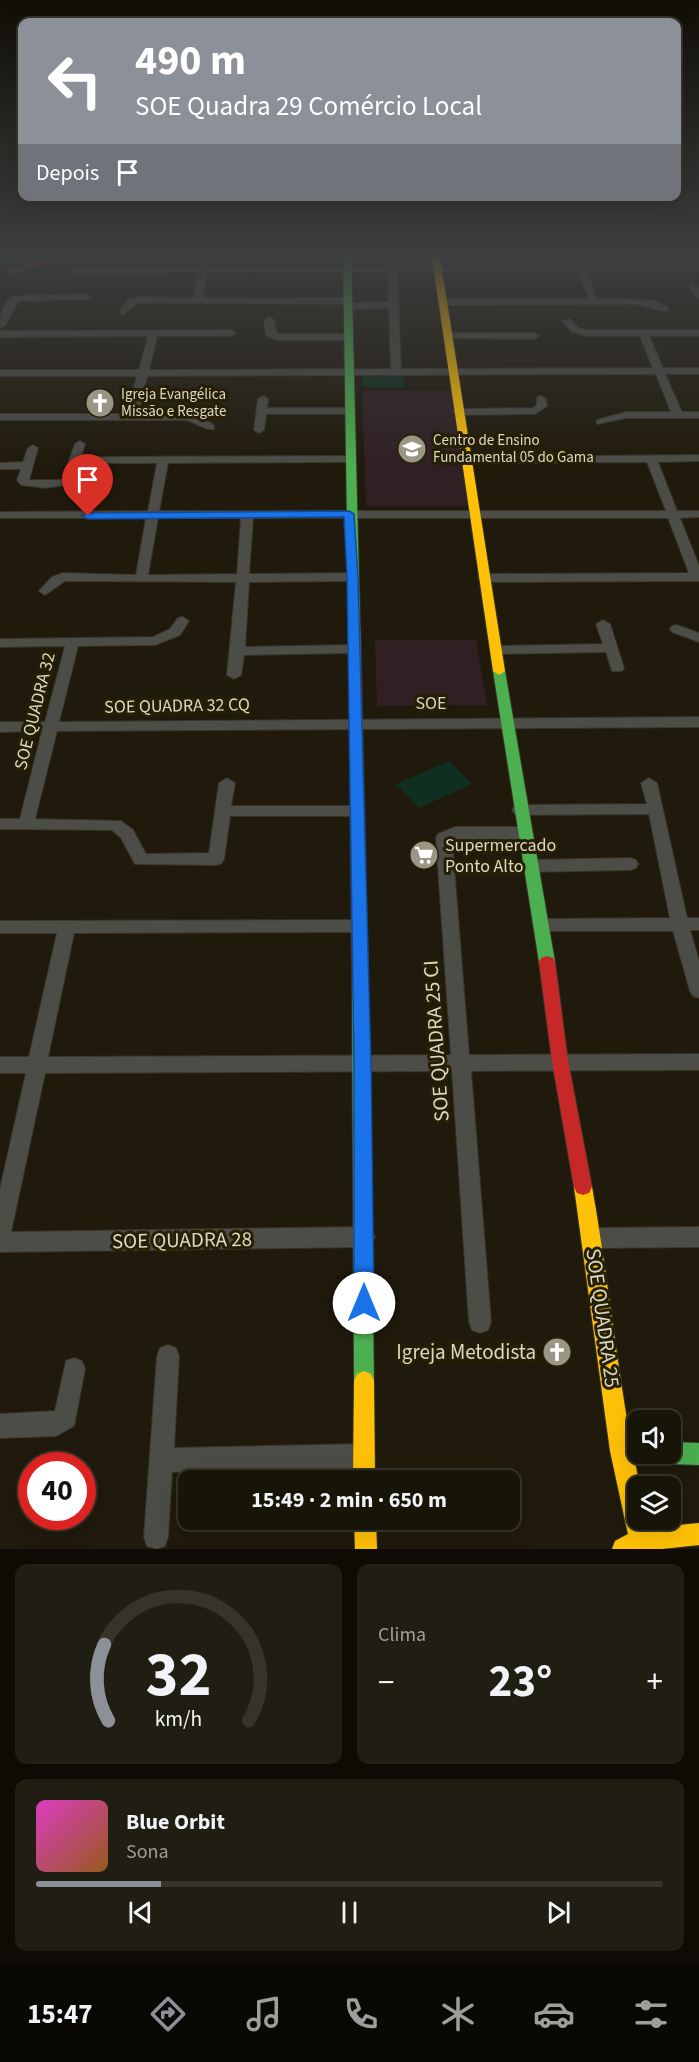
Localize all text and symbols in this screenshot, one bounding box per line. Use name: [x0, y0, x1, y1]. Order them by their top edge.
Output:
text: 490 m: [135, 31, 246, 91]
icon: left: [36, 42, 114, 120]
text: SOE Quadra 29 Comércio Local: [135, 87, 482, 126]
icon: arrive: [111, 156, 144, 189]
text: Depois: [36, 157, 99, 189]
place label: Igreja Evangélica Missão e Resgate: [121, 384, 226, 422]
church icon: Igreja Evangélica Missão e Resgate: [84, 387, 116, 419]
place label: Centro de Ensino Fundamental 05 do Gama: [433, 430, 594, 468]
school or university icon: Centro de Ensino Fundamental 05 do Gama: [396, 433, 428, 465]
pin: [62, 454, 113, 516]
icon: arrive: [71, 463, 104, 496]
street label: SOE QUADRA 32: [8, 650, 62, 772]
street label: SOE: [415, 691, 447, 716]
street label: SOE QUADRA 32 CQ: [104, 692, 250, 720]
place label: Supermercado Ponto Alto: [445, 833, 556, 879]
supermarket icon: Supermercado Ponto Alto: [408, 839, 440, 871]
street label: SOE QUADRA 25 CI: [415, 959, 457, 1123]
street label: SOE QUADRA 28: [112, 1224, 252, 1256]
street label: SOE QUADRA 25: [578, 1246, 628, 1390]
position arrow: [332, 1271, 396, 1335]
church icon: Igreja Metodista: [541, 1336, 573, 1368]
place label: Igreja Metodista: [396, 1337, 536, 1367]
map controls: [627, 1410, 681, 1530]
button: sound: [627, 1410, 681, 1464]
speed limit sign: 40: [18, 1452, 96, 1530]
button: layers: [627, 1476, 681, 1530]
text: 15:49 · 2 min · 650 m: [251, 1484, 447, 1516]
text: Clima: [378, 1621, 426, 1649]
text: 32: [146, 1631, 211, 1720]
text: 23°: [489, 1650, 552, 1714]
text: −: [378, 1659, 394, 1706]
text: +: [647, 1659, 663, 1706]
text: km/h: [155, 1704, 202, 1735]
text: Blue Orbit: [126, 1806, 225, 1838]
text: Sona: [126, 1838, 169, 1866]
icon: previous: [124, 1896, 157, 1929]
icon: pause: [333, 1896, 366, 1929]
icon: next: [542, 1896, 575, 1929]
icon: directions: [147, 1993, 189, 2035]
icon: music: [243, 1993, 285, 2035]
icon: phone: [340, 1993, 382, 2035]
icon: climate: [437, 1993, 479, 2035]
icon: car: [533, 1993, 575, 2035]
icon: filters: [630, 1993, 672, 2035]
text: 15:47: [27, 1995, 92, 2034]

